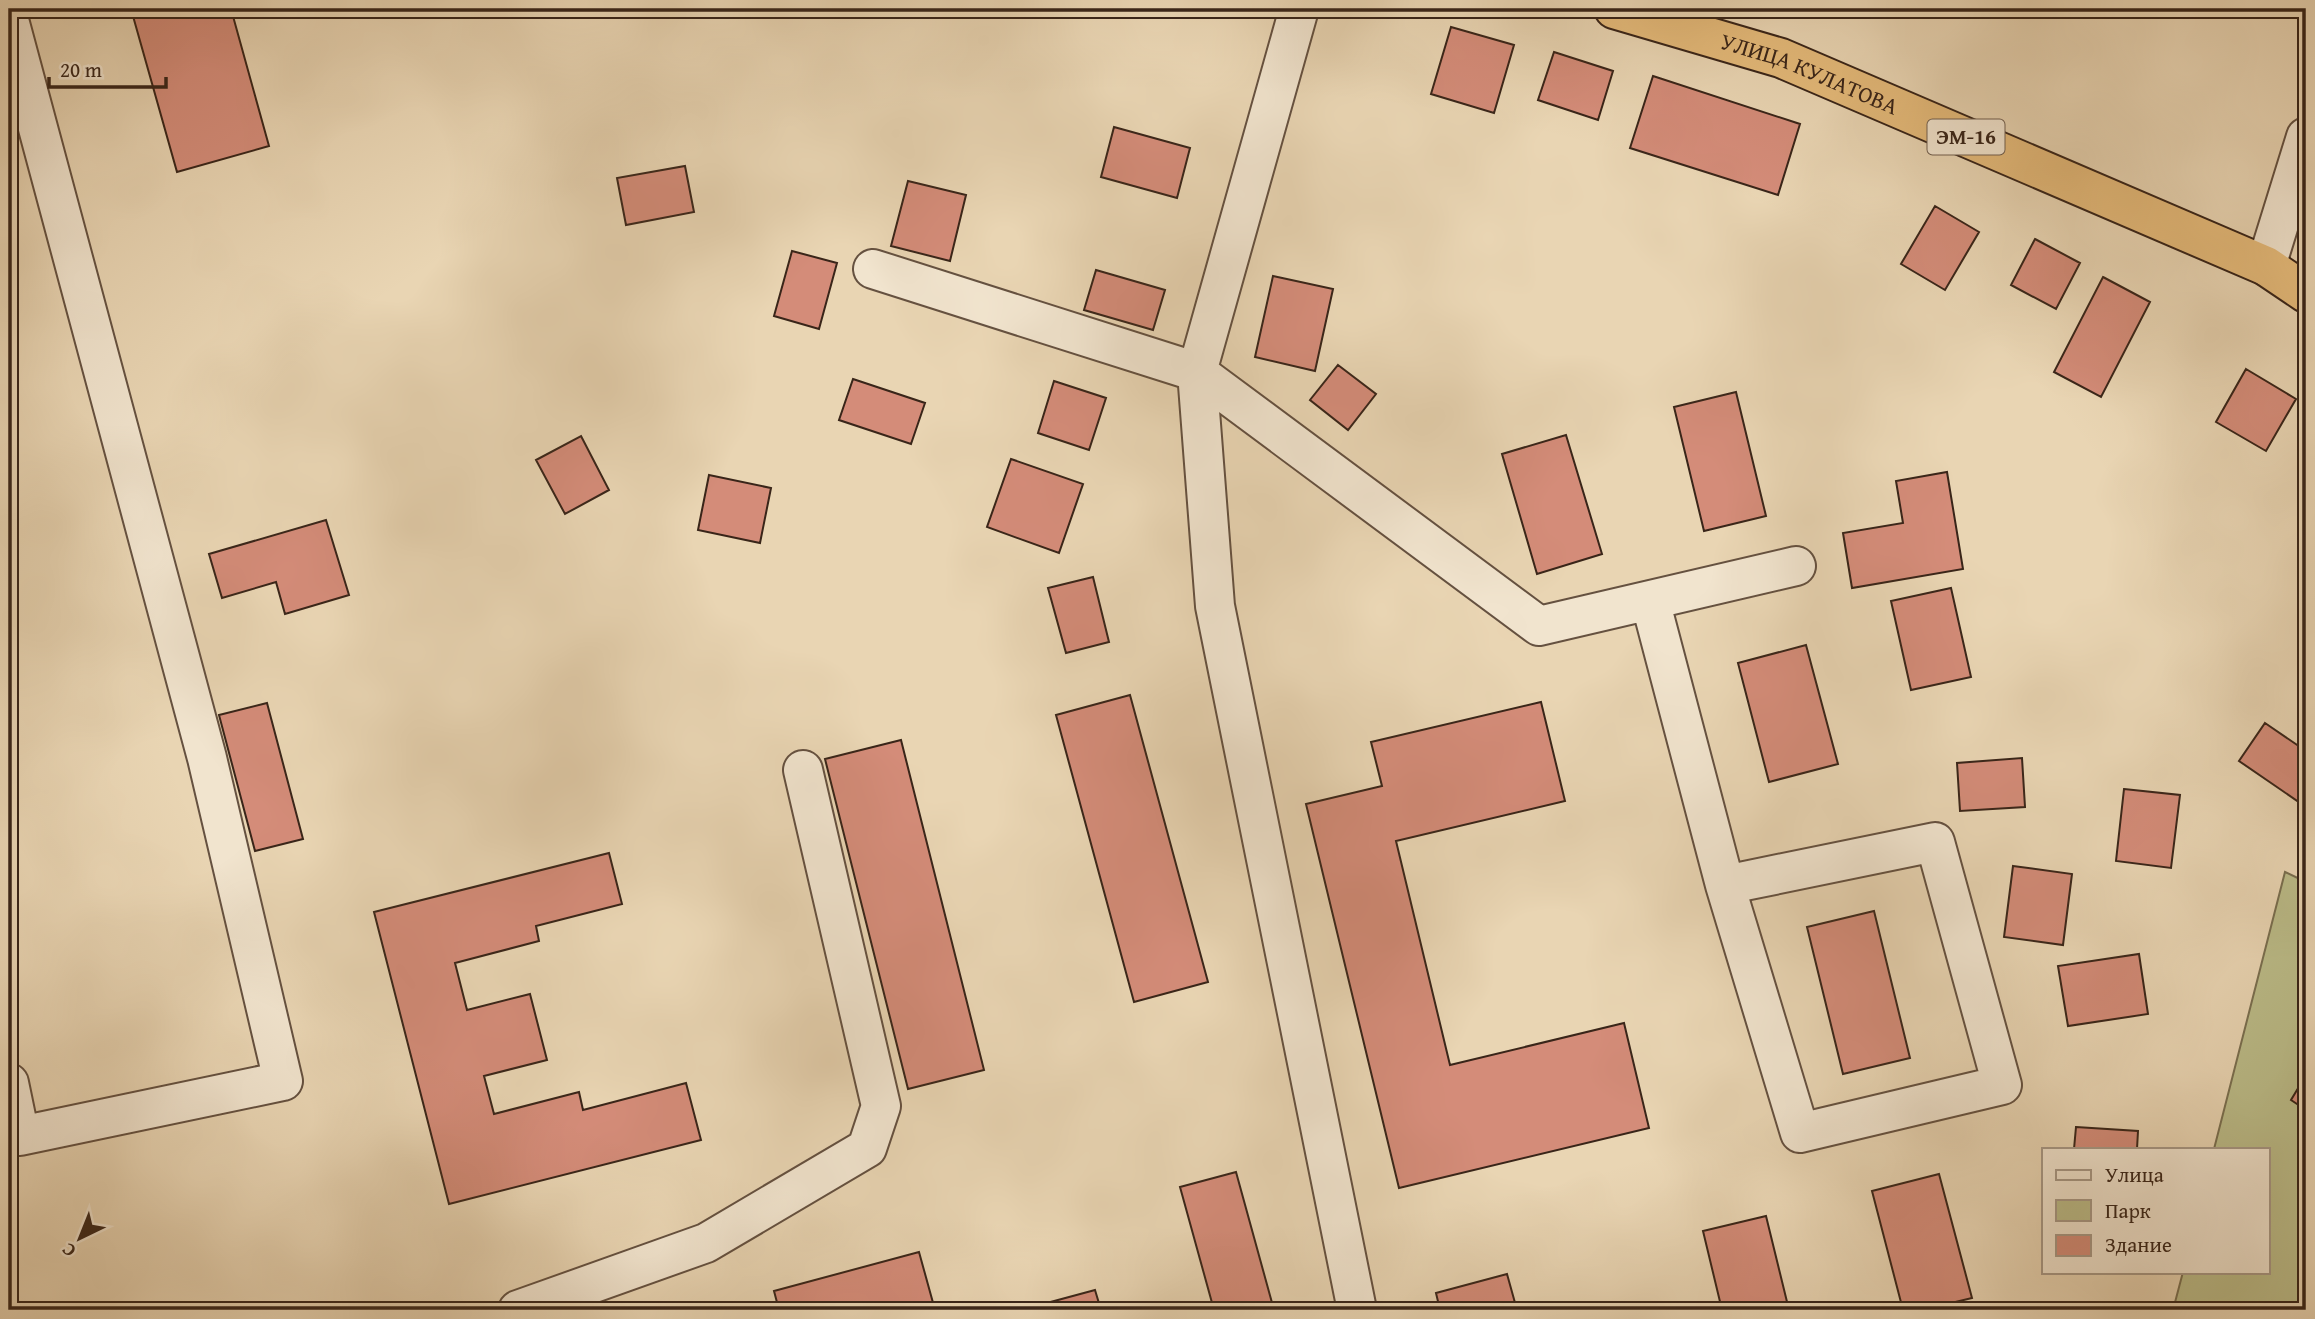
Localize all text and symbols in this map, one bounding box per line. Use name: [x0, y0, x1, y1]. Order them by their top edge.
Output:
street label: УЛИЦА КУЛАТОВА: [1717, 24, 1904, 122]
scale bar: [49, 46, 166, 90]
text: 20 m: [60, 54, 102, 85]
road number: ЭМ-16: [1927, 120, 2004, 154]
legend: [2042, 1148, 2270, 1274]
text: Улица: [2105, 1159, 2164, 1190]
text: Парк: [2105, 1195, 2151, 1226]
north arrow: [46, 1204, 116, 1274]
text: Здание: [2105, 1229, 2172, 1260]
text: С: [55, 1236, 82, 1264]

